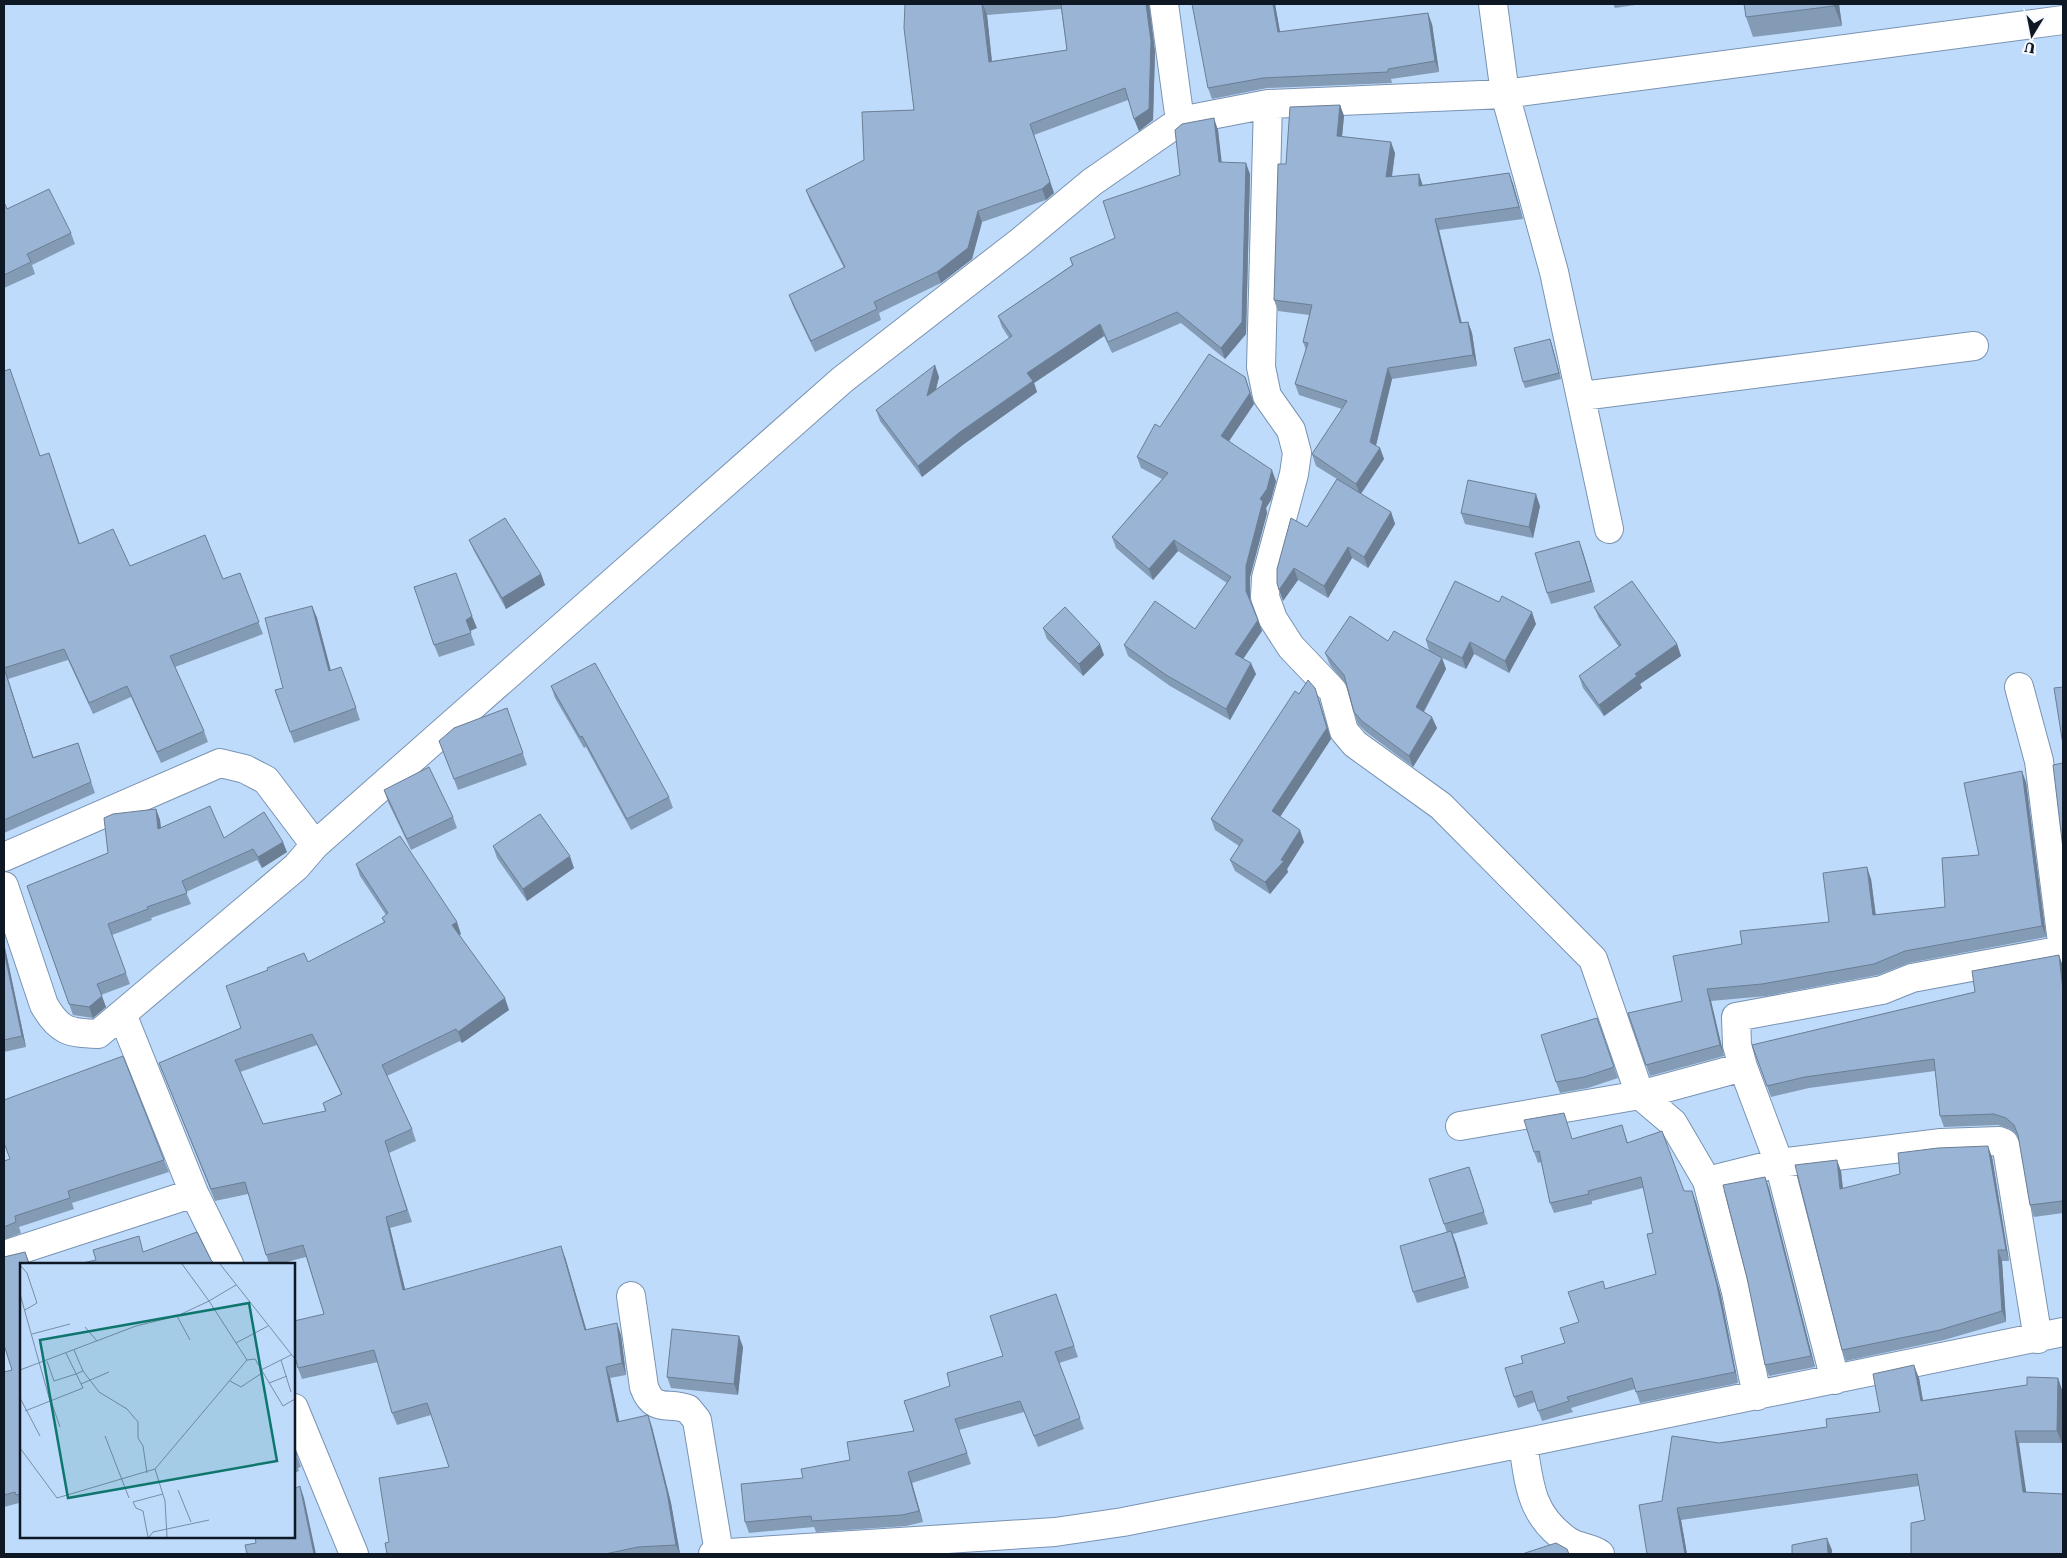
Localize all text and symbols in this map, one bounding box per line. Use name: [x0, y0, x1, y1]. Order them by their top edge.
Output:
north arrow: [2007, 10, 2057, 60]
text: U: [2023, 39, 2036, 57]
inset map: [20, 1263, 295, 1538]

